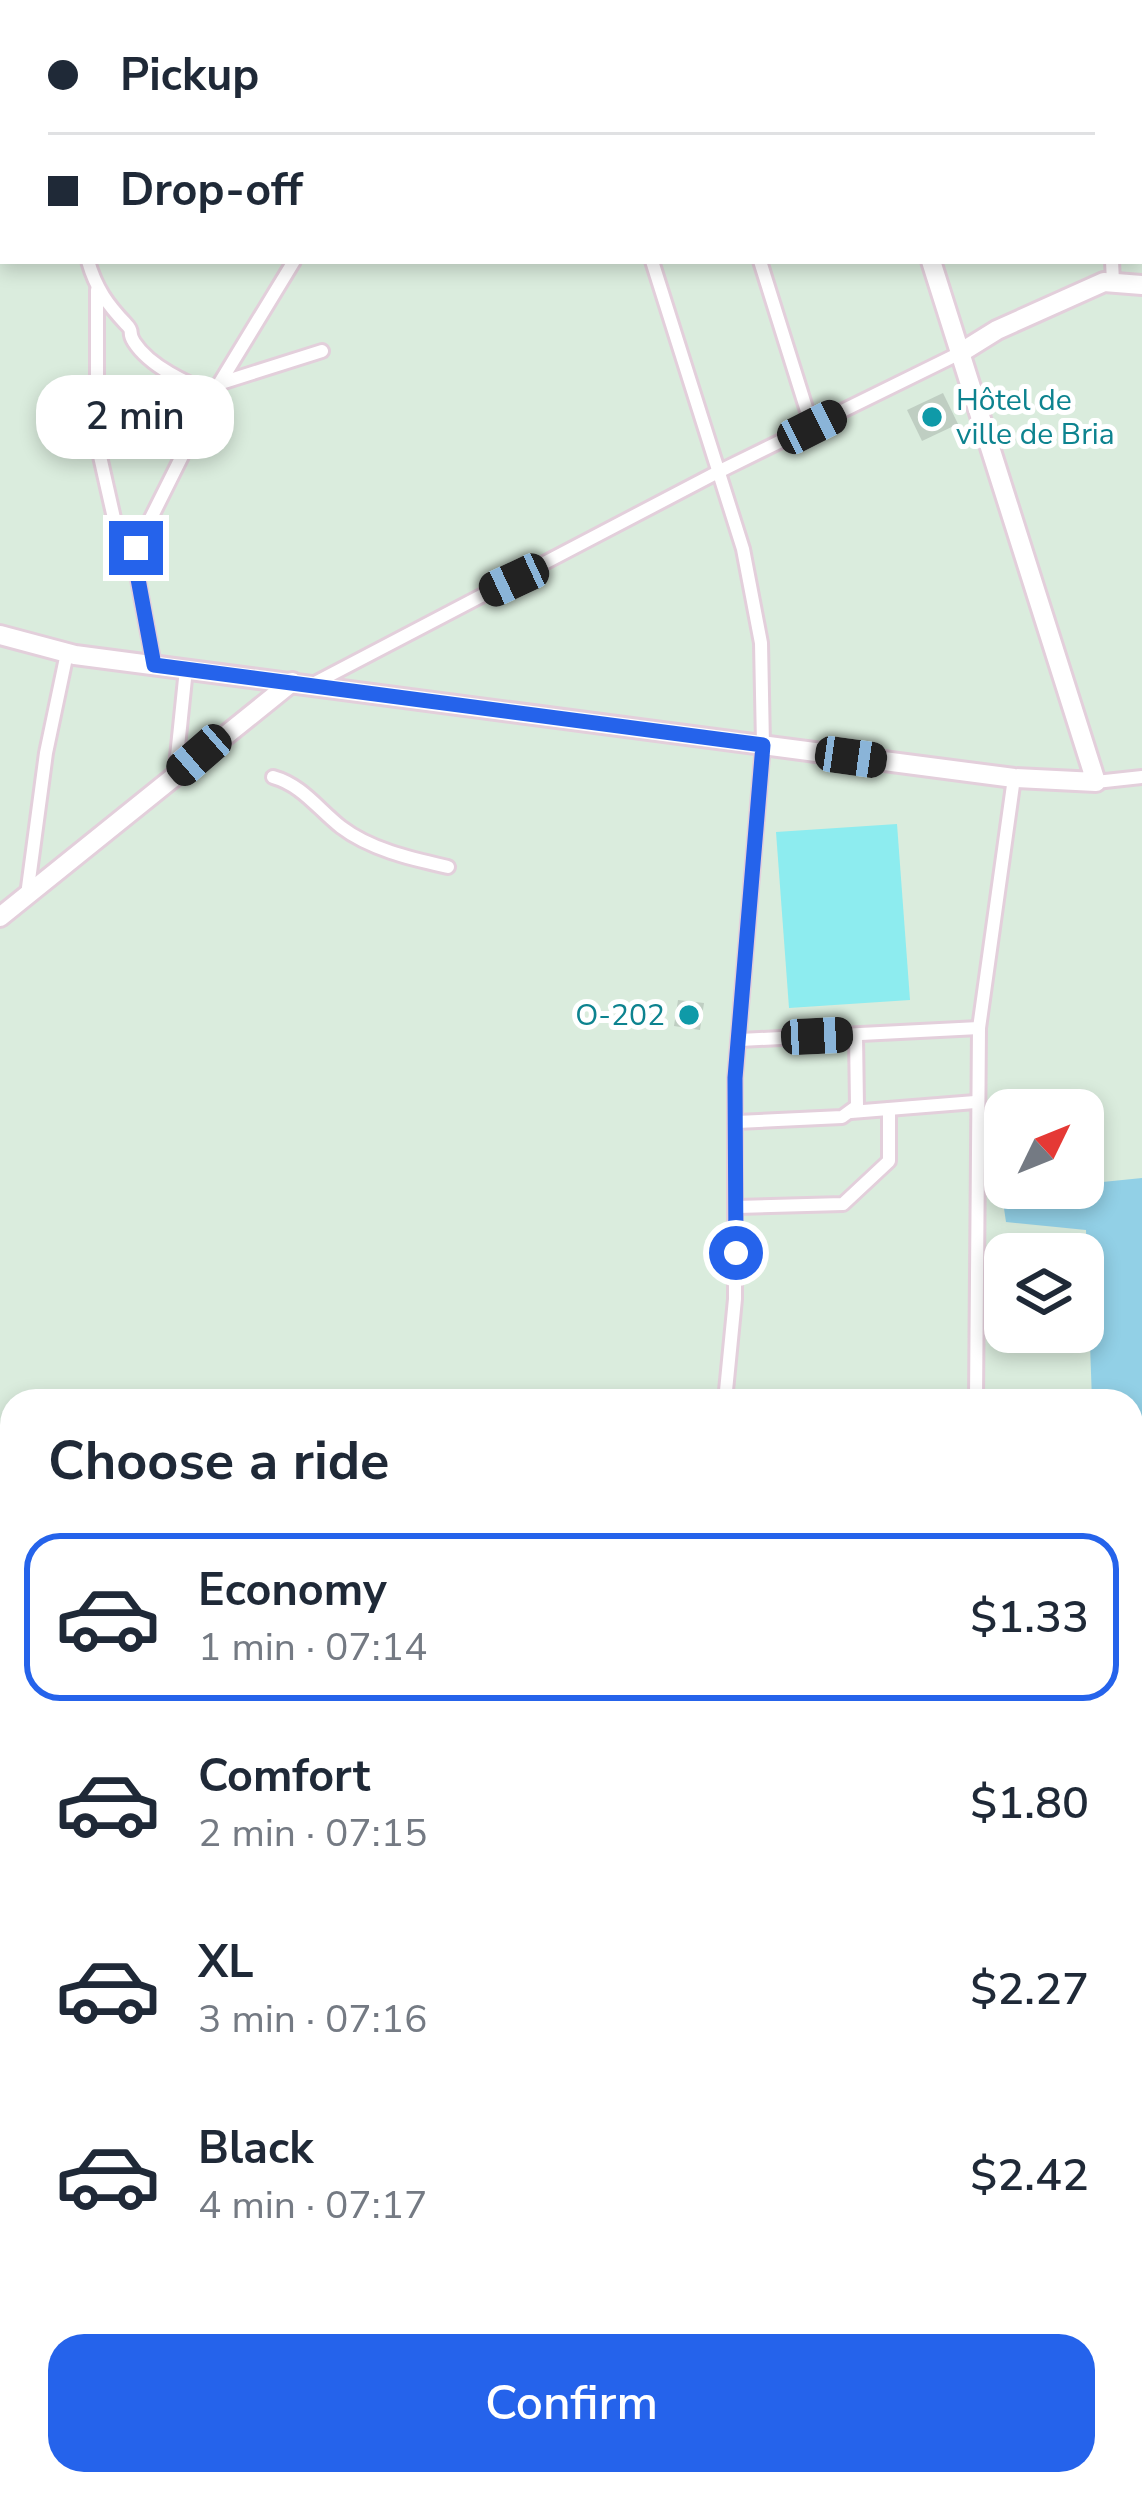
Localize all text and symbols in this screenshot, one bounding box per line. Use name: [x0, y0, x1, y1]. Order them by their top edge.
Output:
text: Pickup: [120, 45, 259, 106]
text: Drop-off: [120, 160, 303, 221]
callout: 2 min: [37, 374, 235, 458]
place label: Hôtel de ville de Bria: [956, 380, 1115, 455]
text: 2 min: [85, 390, 185, 443]
car: [772, 395, 852, 459]
marker: Hôtel de ville de Bria: [919, 404, 945, 430]
route end: [109, 521, 163, 575]
car: [474, 548, 554, 612]
car: [160, 718, 238, 792]
car: [813, 734, 889, 780]
place label: O-202: [575, 995, 665, 1036]
marker: O-202: [676, 1002, 702, 1028]
car: [780, 1016, 854, 1056]
north arrow: [984, 1089, 1104, 1209]
map controls: [984, 1089, 1104, 1353]
route start: [709, 1226, 763, 1280]
button: layers: [984, 1233, 1104, 1353]
text: Choose a ride: [48, 1424, 389, 1498]
text: Economy: [198, 1560, 387, 1621]
icon: car: [54, 1563, 162, 1671]
text: $1.33: [970, 1587, 1089, 1648]
text: 1 min · 07:14: [198, 1621, 427, 1674]
text: Comfort: [198, 1746, 370, 1807]
icon: car: [54, 1749, 162, 1857]
text: $1.80: [970, 1773, 1089, 1834]
text: 2 min · 07:15: [198, 1807, 427, 1860]
text: XL: [198, 1932, 254, 1993]
icon: car: [54, 1935, 162, 2043]
text: $2.27: [970, 1959, 1089, 2020]
text: 3 min · 07:16: [198, 1993, 427, 2046]
text: Black: [198, 2118, 313, 2179]
icon: car: [54, 2121, 162, 2229]
text: $2.42: [970, 2145, 1089, 2206]
text: 4 min · 07:17: [198, 2179, 427, 2232]
button: Confirm: [48, 2334, 1095, 2472]

